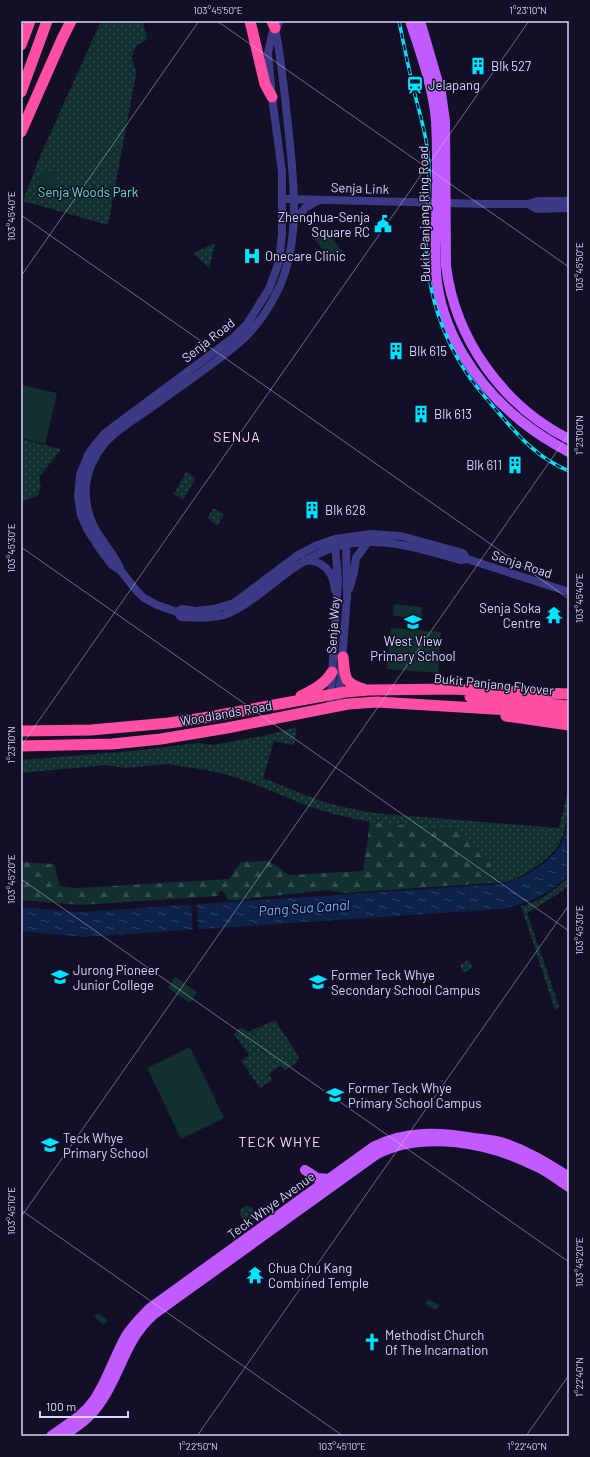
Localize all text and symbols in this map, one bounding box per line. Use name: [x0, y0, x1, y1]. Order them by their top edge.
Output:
text: 103°45'50"E: [193, 4, 243, 16]
text: 1°23'10"N: [509, 4, 547, 16]
building icon: Blk 527: [468, 56, 488, 76]
place label: Blk 527: [491, 58, 531, 74]
station icon: Jelapang: [405, 75, 425, 95]
place label: Jelapang: [428, 77, 480, 93]
street label: Bukit Panjang Ring Road: [415, 146, 433, 282]
street label: Senja Link: [331, 179, 390, 197]
park label: Senja Woods Park: [38, 184, 139, 200]
text: 103°45'40"E: [5, 191, 17, 241]
place label: Zhenghua-Senja Square RC: [278, 209, 370, 240]
public building icon: Zhenghua-Senja Square RC: [373, 214, 393, 234]
text: 103°45'50"E: [573, 242, 585, 292]
hospital icon: Onecare Clinic: [242, 246, 262, 266]
place label: Onecare Clinic: [265, 248, 346, 264]
street label: Senja Road: [178, 314, 238, 366]
building icon: Blk 615: [386, 341, 406, 361]
place label: Blk 615: [409, 343, 447, 359]
building icon: Blk 613: [411, 404, 431, 424]
place label: Blk 613: [434, 406, 472, 422]
text: 1°23'00"N: [573, 415, 585, 455]
district label: SENJA: [213, 428, 261, 445]
building icon: Blk 611: [505, 455, 525, 475]
place label: Blk 611: [466, 457, 502, 473]
building icon: Blk 628: [302, 500, 322, 520]
place label: Blk 628: [325, 502, 366, 518]
text: 103°45'30"E: [5, 523, 17, 573]
street label: Senja Road: [490, 547, 554, 581]
text: 103°45'40"E: [573, 573, 585, 623]
street label: Senja Way: [323, 596, 343, 654]
place label: Senja Soka Centre: [479, 600, 541, 631]
temple icon: Senja Soka Centre: [544, 605, 564, 625]
school or university icon: West View Primary School: [403, 612, 423, 632]
place label: West View Primary School: [370, 633, 456, 664]
street label: Bukit Panjang Flyover: [433, 670, 555, 698]
street label: Woodlands Road: [179, 697, 273, 729]
text: 1°23'10"N: [5, 726, 17, 764]
text: 103°45'20"E: [5, 854, 17, 904]
water label: Pang Sua Canal: [258, 896, 350, 919]
text: 103°45'30"E: [573, 905, 585, 955]
place label: Jurong Pioneer Junior College: [73, 962, 160, 993]
school or university icon: Jurong Pioneer Junior College: [50, 967, 70, 987]
place label: Former Teck Whye Secondary School Campus: [331, 967, 480, 998]
school or university icon: Former Teck Whye Secondary School Campus: [308, 972, 328, 992]
place label: Former Teck Whye Primary School Campus: [348, 1080, 481, 1111]
school or university icon: Former Teck Whye Primary School Campus: [325, 1085, 345, 1105]
place label: Teck Whye Primary School: [63, 1130, 148, 1161]
district label: TECK WHYE: [239, 1133, 321, 1150]
school or university icon: Teck Whye Primary School: [40, 1135, 60, 1155]
street label: Teck Whye Avenue: [224, 1168, 318, 1242]
text: 103°45'10"E: [5, 1187, 17, 1235]
text: 103°45'20"E: [573, 1237, 585, 1287]
place label: Chua Chu Kang Combined Temple: [268, 1260, 369, 1291]
temple icon: Chua Chu Kang Combined Temple: [245, 1265, 265, 1285]
place label: Methodist Church Of The Incarnation: [385, 1327, 488, 1358]
church icon: Methodist Church Of The Incarnation: [362, 1332, 382, 1352]
text: 1°22'40"N: [573, 1357, 585, 1397]
scale bar: [40, 1393, 128, 1419]
text: 100 m: [46, 1399, 76, 1413]
text: 1°22'50"N: [178, 1440, 218, 1452]
text: 103°45'10"E: [318, 1440, 366, 1452]
text: 1°22'40"N: [507, 1440, 547, 1452]

